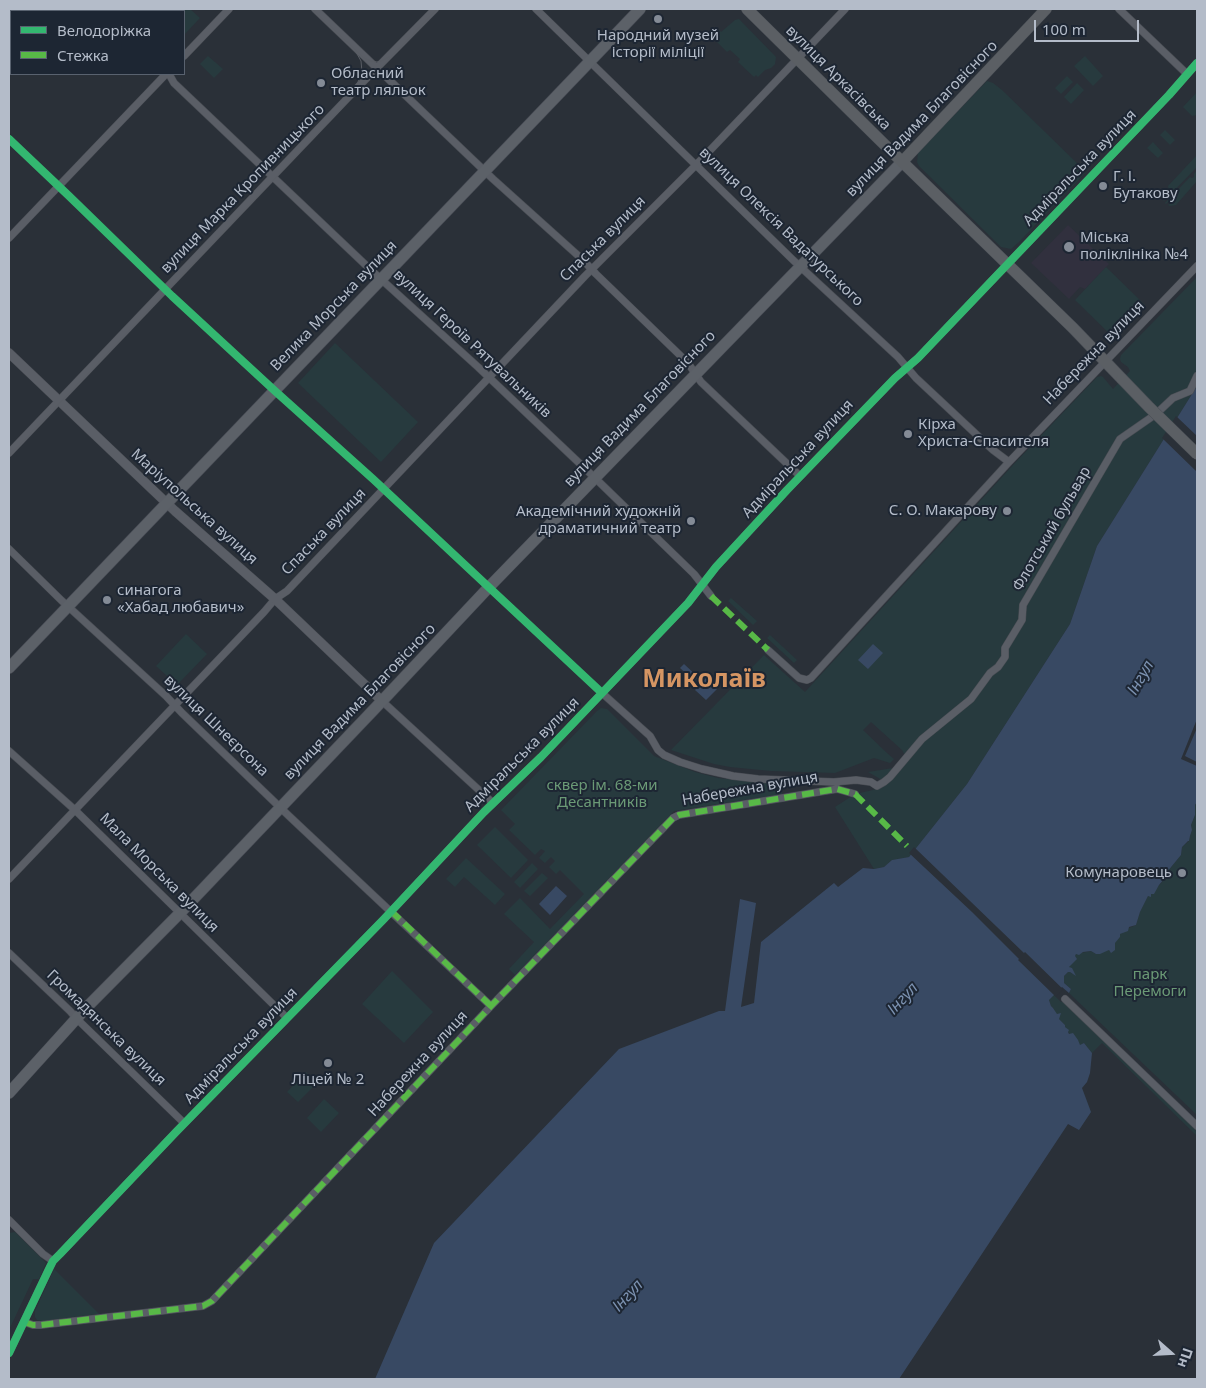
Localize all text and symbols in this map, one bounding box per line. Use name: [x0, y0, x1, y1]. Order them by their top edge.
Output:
legend: [10, 10, 185, 75]
scale bar: [1036, 10, 1141, 42]
marker: Народний музей історії міліції: [652, 13, 664, 25]
text: 100 m: [1042, 19, 1086, 39]
text: Велодоріжка: [57, 20, 151, 40]
street label: вулиця Аркасівська: [782, 22, 894, 134]
place label: Народний музей історії міліції: [597, 27, 719, 62]
street label: вулиця Вадима Благовісного: [843, 37, 1001, 201]
text: Стежка: [57, 45, 109, 65]
place label: Обласний театр ляльок: [331, 65, 426, 100]
marker: Обласний театр ляльок: [315, 77, 327, 89]
street label: вулиця Марка Кропивницького: [157, 101, 329, 277]
street label: Адміральська вулиця: [1020, 106, 1140, 230]
street label: вулиця Олексія Вадатурського: [695, 144, 867, 310]
place label: Г. І. Бутакову: [1113, 168, 1178, 203]
marker: Г. І. Бутакову: [1097, 180, 1109, 192]
street label: Спаська вулиця: [556, 192, 650, 286]
place label: Міська поліклініка №4: [1080, 229, 1188, 264]
street label: Велика Морська вулиця: [267, 237, 401, 375]
marker: Міська поліклініка №4: [1062, 240, 1076, 254]
street label: вулиця Героїв Рятувальників: [389, 266, 555, 422]
street label: Набережна вулиця: [1040, 297, 1148, 409]
street label: вулиця Вадима Благовісного: [561, 327, 719, 491]
street label: Адміральська вулиця: [739, 396, 857, 522]
place label: Кірха Христа-Спасителя: [918, 416, 1049, 451]
marker: Кірха Христа-Спасителя: [902, 428, 914, 440]
street label: Маріупольська вулиця: [127, 445, 261, 569]
street label: Флотський бульвар: [1009, 464, 1095, 594]
street label: Спаська вулиця: [278, 485, 370, 579]
place label: С. О. Макарову: [889, 502, 997, 520]
place label: Академічний художній драматичний театр: [516, 503, 681, 538]
marker: С. О. Макарову: [1001, 505, 1013, 517]
marker: Академічний художній драматичний театр: [685, 515, 697, 527]
place label: синагога «Хабад любавич»: [117, 582, 244, 617]
marker: синагога «Хабад любавич»: [101, 594, 113, 606]
street label: вулиця Вадима Благовісного: [281, 620, 439, 784]
water label: Інгул: [1124, 657, 1158, 699]
district label: Миколаїв: [642, 665, 766, 695]
street label: вулиця Шнеєрсона: [160, 672, 272, 780]
street label: Адміральська вулиця: [461, 694, 583, 816]
street label: Набережна вулиця: [681, 768, 819, 810]
park label: сквер ім. 68-ми Десантників: [546, 777, 658, 812]
street label: Мала Морська вулиця: [96, 810, 222, 936]
place label: Комунаровець: [1065, 864, 1172, 882]
marker: Комунаровець: [1176, 867, 1188, 879]
street label: Громадянська вулиця: [43, 966, 169, 1090]
park label: парк Перемоги: [1114, 966, 1186, 1001]
water label: Інгул: [884, 979, 922, 1019]
street label: Адміральська вулиця: [181, 984, 301, 1108]
street label: Набережна вулиця: [364, 1007, 472, 1121]
marker: Ліцей № 2: [322, 1057, 334, 1069]
place label: Ліцей № 2: [292, 1071, 364, 1089]
water label: Інгул: [609, 1276, 647, 1316]
north arrow: [1146, 1328, 1196, 1378]
text: Пн: [1173, 1346, 1198, 1371]

